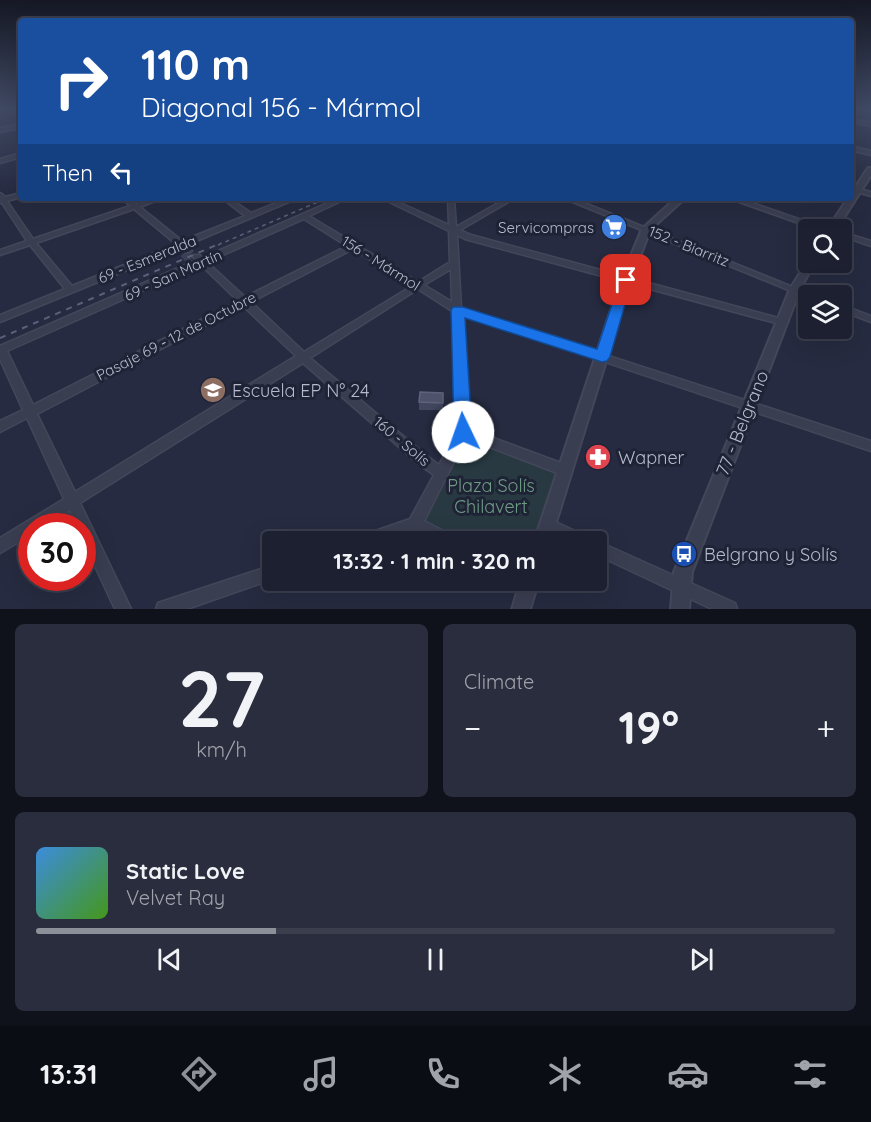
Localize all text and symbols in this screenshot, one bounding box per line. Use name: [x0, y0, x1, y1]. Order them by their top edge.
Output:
text: 110 m: [141, 38, 250, 91]
icon: right: [42, 42, 120, 120]
text: Diagonal 156 - Mármol: [141, 90, 421, 124]
icon: left: [105, 156, 138, 189]
text: Then: [42, 159, 93, 187]
supermarket icon: Servicompras: [599, 212, 629, 242]
place label: Servicompras: [498, 218, 594, 237]
map controls: [798, 219, 852, 339]
button: search: [798, 219, 852, 273]
street label: 152 - Biarritz: [646, 221, 732, 271]
street label: 69 - Esmeralda: [95, 231, 199, 287]
street label: 156 - Mármol: [338, 231, 424, 295]
street label: 69 - San Martín: [121, 245, 225, 305]
pin: [600, 254, 651, 305]
icon: arrive: [609, 263, 642, 296]
button: layers: [798, 285, 852, 339]
street label: Pasaje 69 - 12 de Octubre: [93, 287, 259, 385]
street label: 77 - Belgrano: [710, 367, 774, 479]
school or university icon: Escuela EP N° 24: [198, 375, 228, 405]
place label: Escuela EP N° 24: [232, 379, 369, 402]
position arrow: [431, 400, 495, 464]
street label: 160 - Solís: [370, 412, 434, 470]
pharmacy icon: Wapner: [583, 442, 613, 472]
place label: Wapner: [618, 446, 685, 469]
park label: Plaza Solís Chilavert: [447, 474, 535, 518]
speed limit sign: 30: [18, 513, 96, 591]
bus stop icon: Belgrano y Solís: [669, 539, 699, 569]
place label: Belgrano y Solís: [704, 543, 837, 566]
text: 13:32 · 1 min · 320 m: [333, 547, 536, 575]
text: 27: [178, 649, 265, 747]
text: Climate: [464, 669, 534, 694]
text: 19°: [618, 699, 679, 755]
text: −: [464, 707, 481, 748]
text: +: [816, 707, 835, 748]
text: km/h: [196, 737, 247, 762]
text: Static Love: [126, 857, 245, 885]
text: Velvet Ray: [126, 885, 225, 910]
icon: previous: [153, 943, 186, 976]
icon: pause: [419, 943, 452, 976]
icon: next: [685, 943, 718, 976]
icon: directions: [178, 1053, 220, 1095]
icon: music: [300, 1053, 342, 1095]
icon: phone: [422, 1053, 464, 1095]
icon: climate: [544, 1053, 586, 1095]
icon: car: [667, 1053, 709, 1095]
icon: filters: [789, 1053, 831, 1095]
text: 13:31: [40, 1057, 97, 1091]

